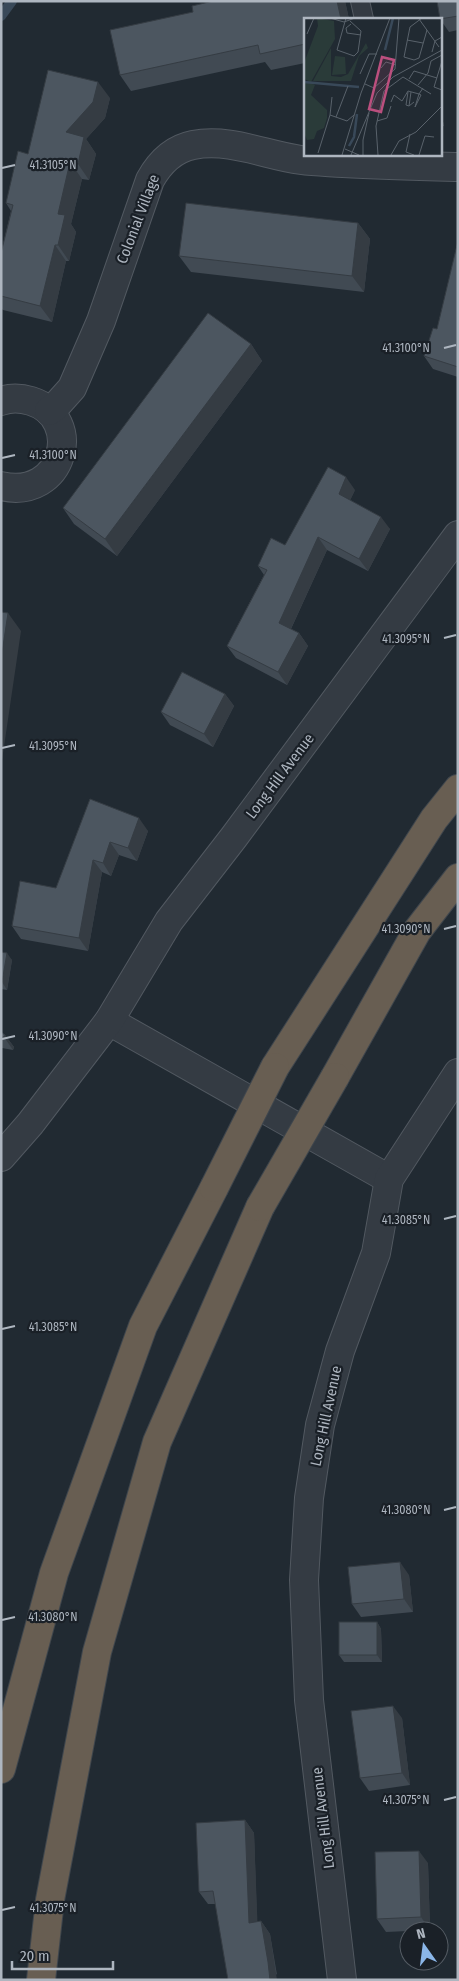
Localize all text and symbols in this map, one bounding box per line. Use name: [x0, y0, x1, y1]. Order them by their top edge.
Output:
inset map: [304, 18, 442, 155]
text: 41.3105°N: [30, 158, 76, 172]
street label: Colonial Village: [113, 172, 163, 266]
text: 41.3100°N: [382, 341, 430, 355]
text: 41.3100°N: [29, 448, 77, 462]
text: 41.3095°N: [382, 632, 430, 646]
street label: Long Hill Avenue: [242, 730, 318, 822]
text: 41.3095°N: [29, 739, 77, 753]
text: 41.3090°N: [381, 922, 431, 936]
text: 41.3090°N: [28, 1029, 78, 1043]
text: 41.3085°N: [382, 1213, 430, 1227]
text: 41.3085°N: [29, 1320, 77, 1334]
street label: Long Hill Avenue: [307, 1364, 345, 1468]
text: 41.3080°N: [381, 1503, 431, 1517]
text: 41.3080°N: [28, 1610, 78, 1624]
street label: Long Hill Avenue: [308, 1766, 338, 1870]
text: 41.3075°N: [383, 1793, 429, 1807]
text: 41.3075°N: [30, 1901, 76, 1915]
north arrow: [399, 1921, 449, 1971]
text: N: [415, 1925, 427, 1943]
scale bar: [12, 1938, 114, 1970]
text: 20 m: [20, 1947, 50, 1965]

